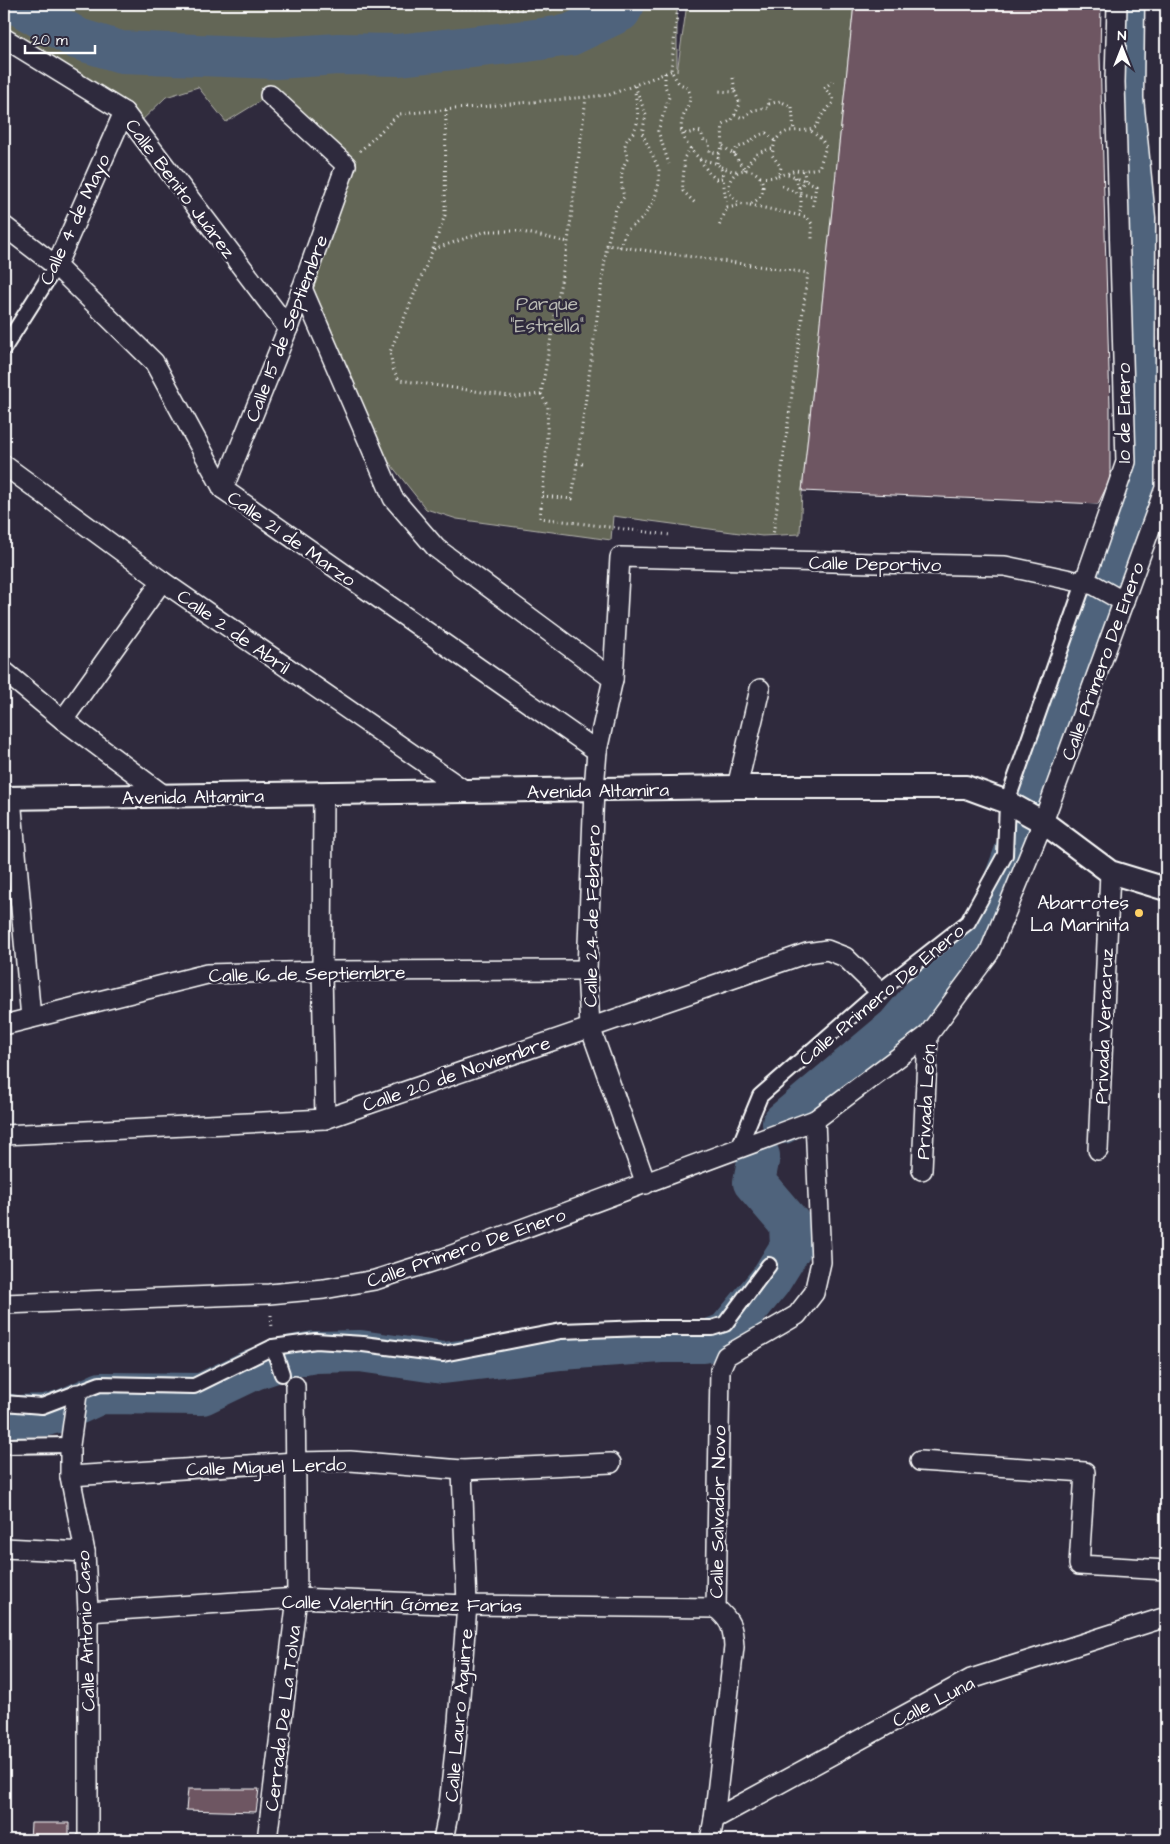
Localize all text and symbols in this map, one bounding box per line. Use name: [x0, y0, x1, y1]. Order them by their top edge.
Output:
scale bar: [25, 22, 95, 54]
north arrow: [1098, 22, 1148, 72]
text: N: [1118, 26, 1127, 46]
text: 20 m: [32, 30, 68, 51]
street label: Calle Benito Juárez: [118, 113, 242, 265]
street label: Calle 4 de Mayo: [33, 149, 119, 290]
street label: Calle 15 de Septiembre: [239, 231, 336, 426]
park label: Parque "Estrella": [510, 291, 584, 340]
street label: 1o de Enero: [1111, 362, 1138, 463]
street label: Calle 21 de Marzo: [221, 485, 361, 594]
street label: Calle Deportivo: [809, 550, 942, 579]
street label: Calle Primero De Enero: [1055, 559, 1152, 764]
street label: Calle 2 de Abril: [171, 583, 295, 681]
street label: Avenida Altamira: [527, 777, 670, 806]
street label: Avenida Altamira: [122, 783, 265, 812]
street label: Calle 24 de Febrero: [577, 824, 608, 1007]
place label: Abarrotes La Marinita: [1030, 890, 1129, 939]
marker: Abarrotes La Marinita: [1133, 907, 1145, 919]
street label: Calle Primero De Enero: [793, 918, 971, 1073]
street label: Privada Veracruz: [1088, 947, 1121, 1104]
street label: Calle 16 de Septiembre: [208, 959, 406, 990]
street label: Calle 20 de Noviembre: [359, 1030, 554, 1119]
street label: Privada León: [910, 1044, 943, 1161]
street label: Calle Primero De Enero: [363, 1202, 570, 1295]
street label: Calle Salvador Novo: [703, 1425, 734, 1599]
street label: Calle Miguel Lerdo: [186, 1451, 347, 1485]
street label: Calle Antonio Caso: [70, 1550, 103, 1712]
street label: Calle Valentín Gómez Farías: [282, 1589, 522, 1620]
street label: Cerrada De La Tolva: [259, 1623, 308, 1813]
street label: Calle Lauro Aguirre: [438, 1627, 482, 1803]
street label: Calle Luna: [888, 1670, 980, 1735]

